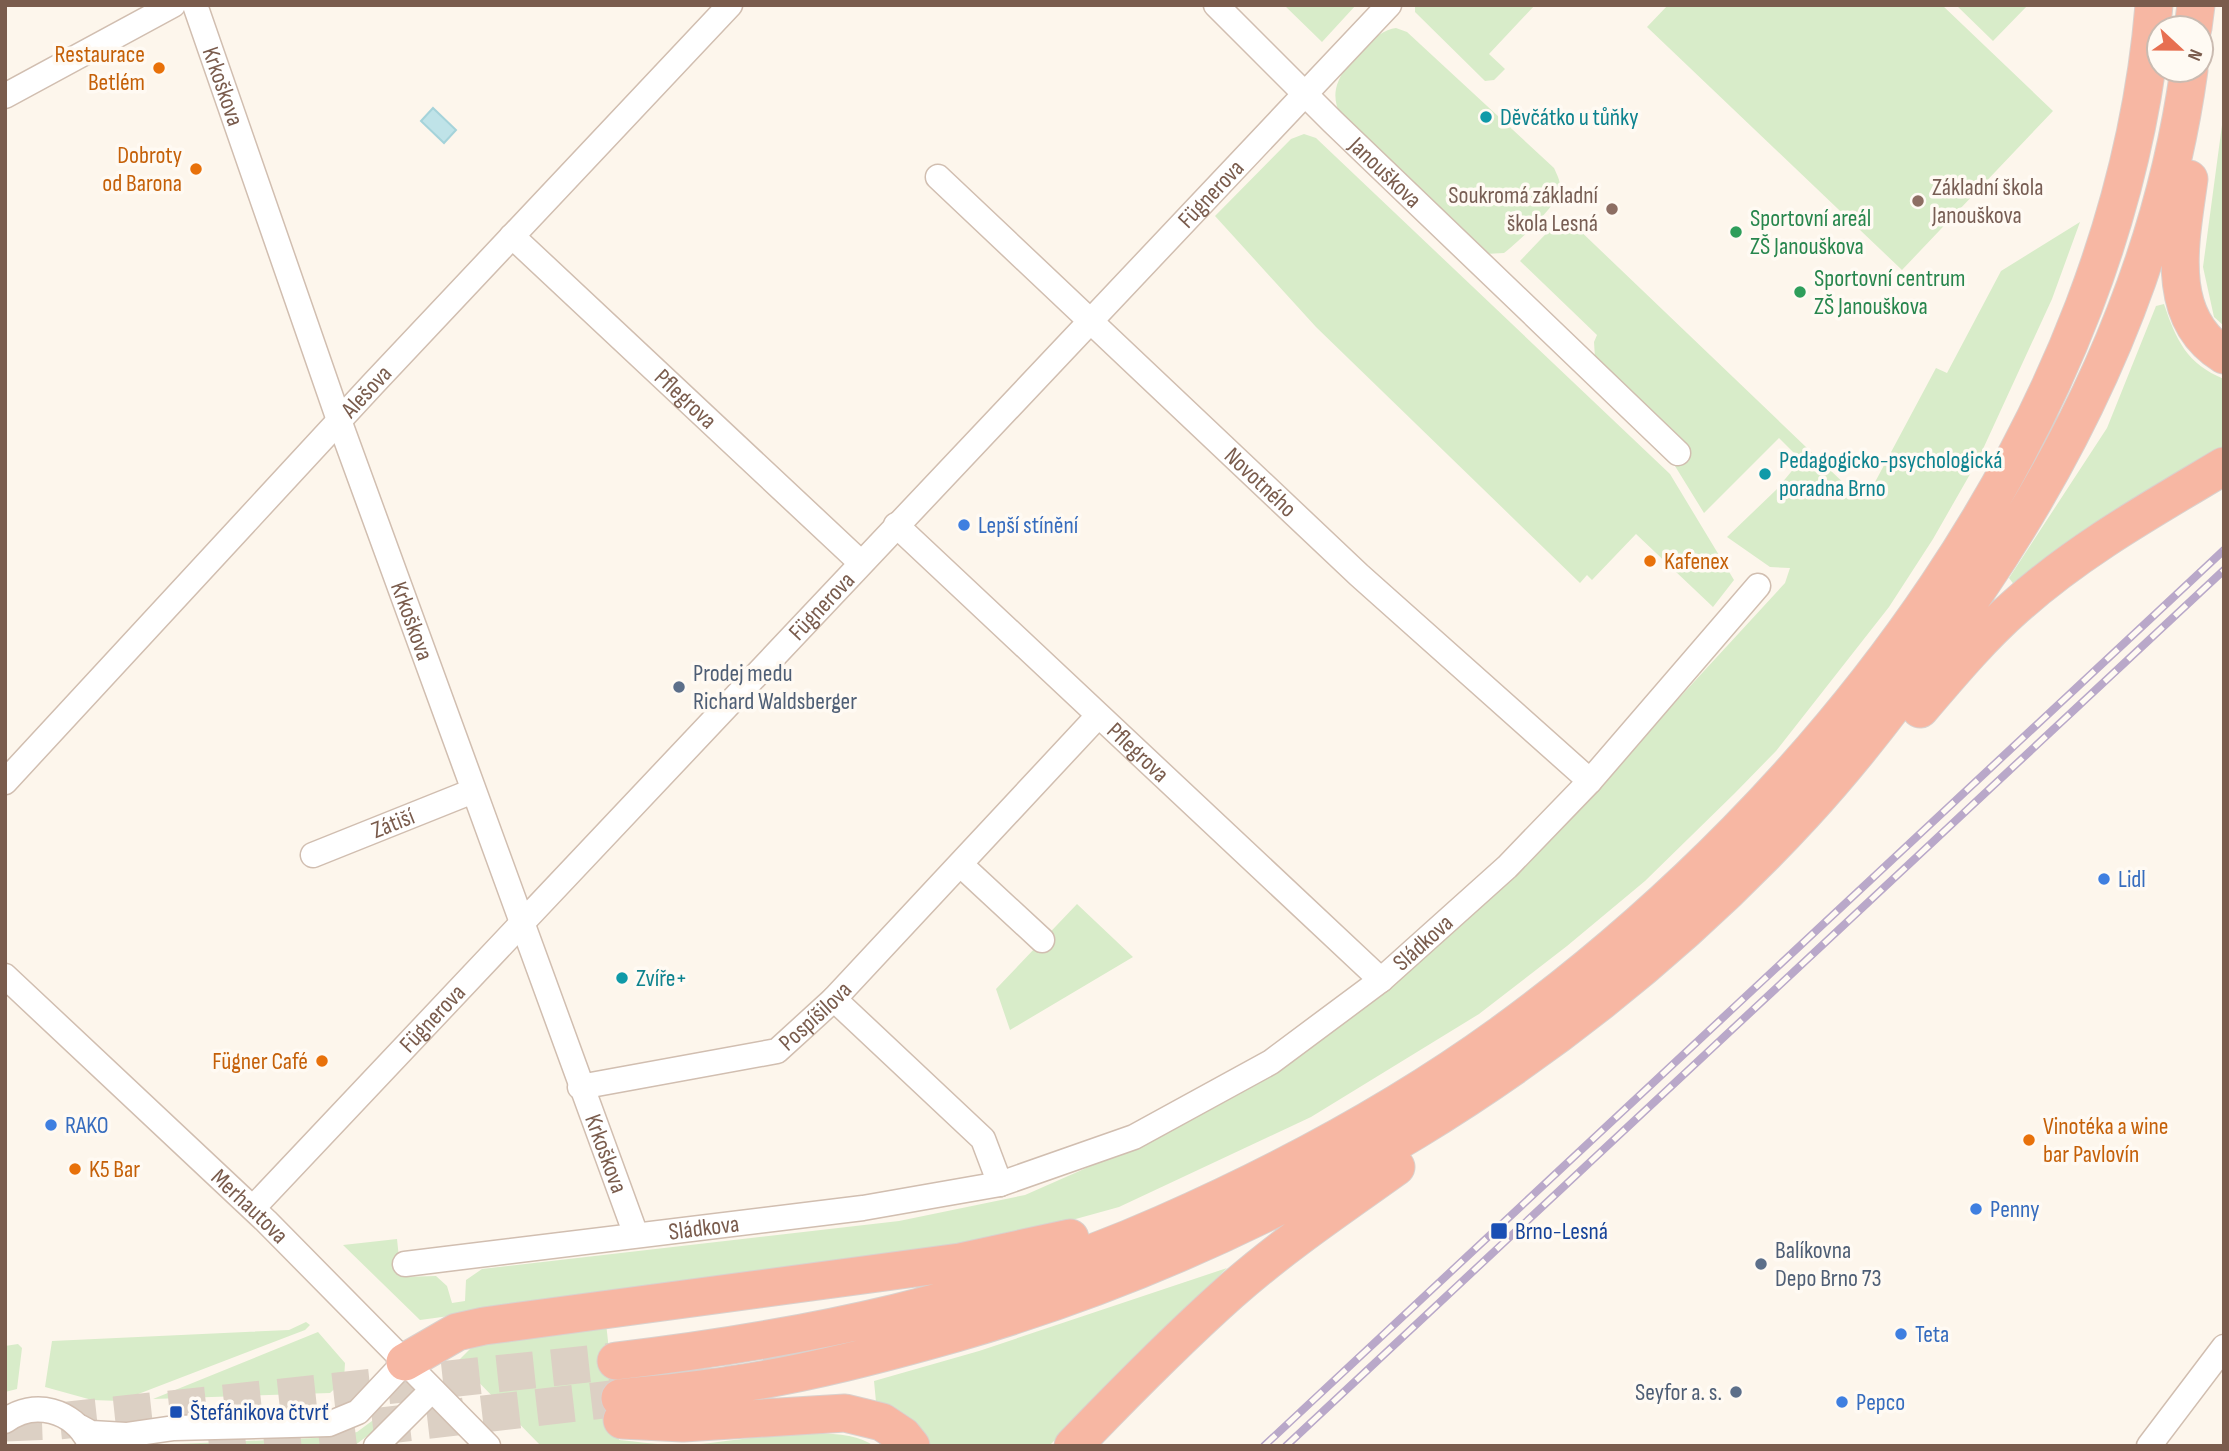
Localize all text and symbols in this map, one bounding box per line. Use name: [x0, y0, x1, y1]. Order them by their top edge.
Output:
north arrow: [2145, 14, 2215, 84]
place label: Restaurace Betlém: [55, 40, 145, 97]
street label: Krkoškova: [196, 43, 250, 130]
text: N: [2182, 46, 2207, 64]
marker: Restaurace Betlém: [151, 60, 167, 76]
place label: Děvčátko u tůňky: [1500, 103, 1639, 132]
marker: Děvčátko u tůňky: [1478, 109, 1494, 125]
street label: Janouškova: [1342, 130, 1427, 214]
place label: Dobroty od Barona: [102, 141, 182, 198]
street label: Fügnerova: [1172, 154, 1250, 234]
marker: Dobroty od Barona: [188, 161, 204, 177]
place label: Základní škola Janouškova: [1931, 173, 2043, 230]
place label: Soukromá základní škola Lesná: [1448, 181, 1599, 238]
marker: Základní škola Janouškova: [1910, 193, 1926, 209]
marker: Soukromá základní škola Lesná: [1604, 201, 1620, 217]
place label: Sportovní areál ZŠ Janouškova: [1750, 204, 1871, 261]
marker: Sportovní areál ZŠ Janouškova: [1728, 224, 1744, 240]
place label: Sportovní centrum ZŠ Janouškova: [1814, 264, 1965, 321]
marker: Sportovní centrum ZŠ Janouškova: [1792, 284, 1808, 300]
street label: Alešova: [334, 359, 398, 425]
street label: Pflegrova: [648, 363, 722, 435]
street label: Novotného: [1218, 441, 1302, 523]
place label: Pedagogicko-psychologická poradna Brno: [1779, 446, 2002, 503]
marker: Pedagogicko-psychologická poradna Brno: [1757, 466, 1773, 482]
place label: Lepší stínění: [978, 511, 1079, 540]
marker: Lepší stínění: [956, 517, 972, 533]
place label: Kafenex: [1664, 547, 1729, 576]
marker: Kafenex: [1642, 553, 1658, 569]
street label: Fügnerova: [783, 566, 861, 647]
street label: Krkoškova: [384, 578, 439, 664]
place label: Prodej medu Richard Waldsberger: [693, 659, 857, 716]
marker: Prodej medu Richard Waldsberger: [671, 679, 687, 695]
street label: Pflegrova: [1101, 716, 1175, 789]
street label: Zátiší: [367, 802, 419, 845]
place label: Lidl: [2118, 865, 2146, 894]
marker: Lidl: [2096, 871, 2112, 887]
street label: Sládkova: [1387, 908, 1459, 977]
place label: Zvíře+: [636, 964, 687, 993]
marker: Zvíře+: [614, 970, 630, 986]
street label: Pospíšilova: [773, 976, 858, 1057]
street label: Fügnerova: [393, 978, 472, 1059]
place label: Fügner Café: [212, 1047, 308, 1076]
marker: Fügner Café: [314, 1053, 330, 1069]
street label: Krkoškova: [578, 1110, 633, 1197]
place label: RAKO: [65, 1111, 109, 1140]
place label: Vinotéka a wine bar Pavlovín: [2043, 1112, 2168, 1169]
marker: RAKO: [43, 1117, 59, 1133]
marker: Vinotéka a wine bar Pavlovín: [2021, 1132, 2037, 1148]
place label: K5 Bar: [89, 1155, 140, 1184]
marker: K5 Bar: [67, 1161, 83, 1177]
street label: Merhautova: [205, 1163, 294, 1250]
place label: Penny: [1990, 1195, 2040, 1224]
marker: Penny: [1968, 1201, 1984, 1217]
street label: Sládkova: [667, 1209, 741, 1247]
place label: Brno-Lesná: [1515, 1217, 1608, 1246]
marker: Brno-Lesná: [1489, 1221, 1509, 1241]
place label: Balíkovna Depo Brno 73: [1775, 1236, 1881, 1293]
marker: Balíkovna Depo Brno 73: [1753, 1256, 1769, 1272]
place label: Teta: [1915, 1320, 1949, 1349]
marker: Teta: [1893, 1326, 1909, 1342]
place label: Seyfor a. s.: [1635, 1378, 1722, 1407]
marker: Seyfor a. s.: [1728, 1384, 1744, 1400]
place label: Pepco: [1856, 1388, 1905, 1417]
marker: Pepco: [1834, 1394, 1850, 1410]
place label: Štefánikova čtvrť: [190, 1398, 329, 1427]
marker: Štefánikova čtvrť: [168, 1404, 184, 1420]

